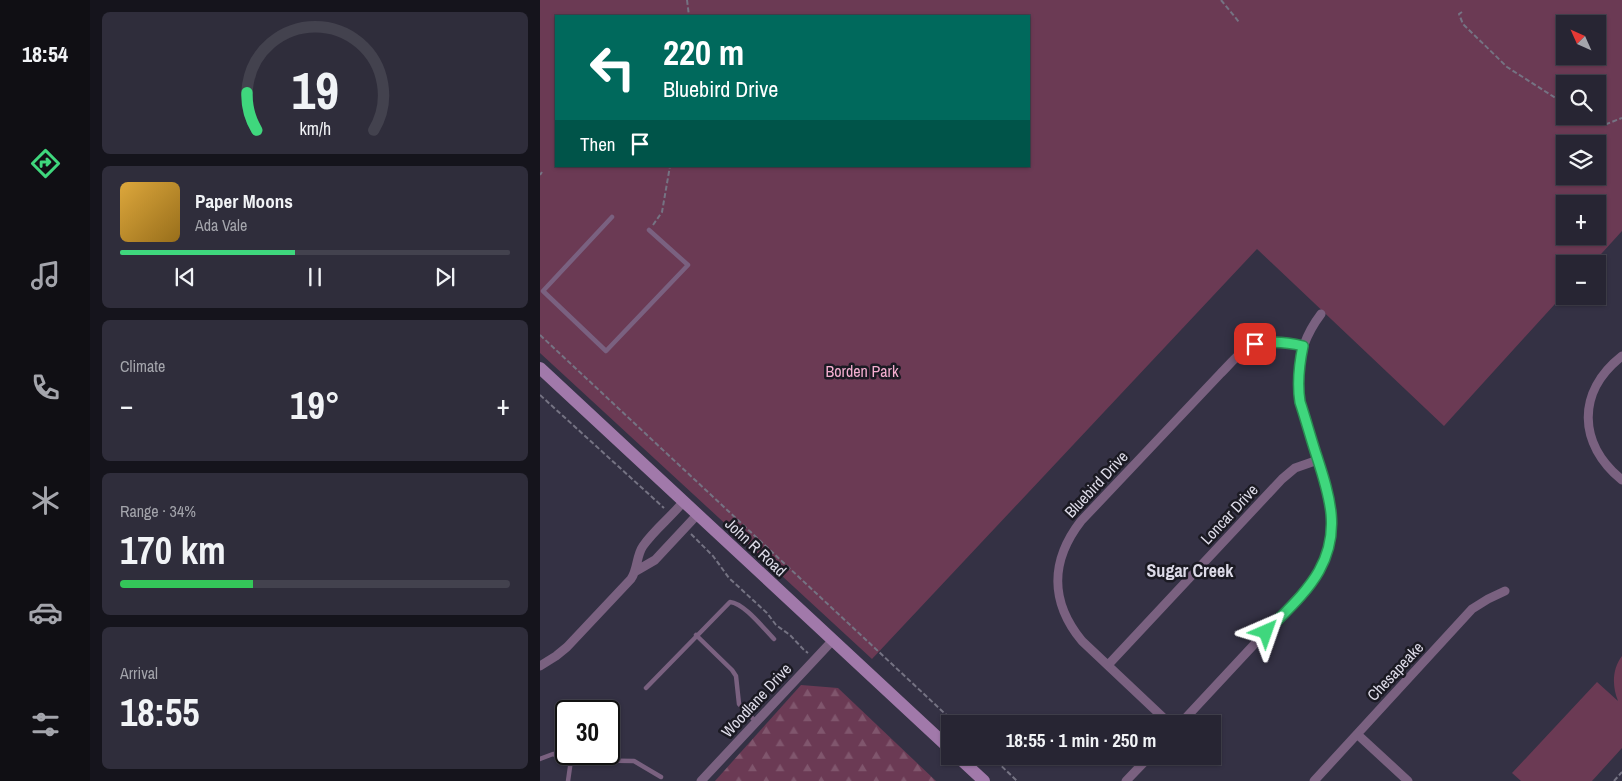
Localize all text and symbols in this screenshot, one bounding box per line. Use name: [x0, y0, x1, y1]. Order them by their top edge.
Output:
north arrow: [1556, 15, 1606, 65]
map controls: [1556, 15, 1606, 305]
text: 220 m: [663, 29, 744, 76]
icon: left: [580, 35, 645, 100]
text: 18:54: [22, 39, 68, 69]
text: 19: [291, 55, 339, 125]
text: Bluebird Drive: [663, 74, 778, 104]
button: search: [1556, 75, 1606, 125]
text: km/h: [299, 117, 331, 141]
icon: arrive: [626, 130, 654, 158]
text: Then: [580, 131, 616, 157]
button: layers: [1556, 135, 1606, 185]
icon: directions: [28, 146, 63, 181]
text: Paper Moons: [195, 188, 293, 214]
button: +: [1556, 195, 1606, 245]
text: Ada Vale: [195, 214, 247, 236]
button: −: [1556, 255, 1606, 305]
icon: music: [28, 258, 63, 293]
icon: previous: [171, 263, 199, 291]
icon: pause: [301, 263, 329, 291]
icon: next: [431, 263, 459, 291]
pin: [1234, 323, 1276, 365]
icon: arrive: [1241, 330, 1269, 358]
text: Climate: [120, 355, 165, 377]
park label: Borden Park: [826, 360, 899, 382]
icon: phone: [28, 370, 63, 405]
text: 19°: [290, 380, 340, 431]
text: −: [120, 386, 133, 424]
text: +: [497, 386, 510, 424]
street label: Bluebird Drive: [1059, 446, 1133, 522]
street label: Loncar Drive: [1195, 479, 1263, 549]
icon: climate: [28, 483, 63, 518]
text: Range · 34%: [120, 500, 196, 522]
street label: John R Road: [720, 513, 792, 581]
text: 170 km: [120, 525, 226, 576]
district label: Sugar Creek: [1147, 558, 1234, 583]
icon: car: [28, 595, 63, 630]
position arrow: [1239, 605, 1291, 657]
street label: Chesapeake: [1362, 637, 1428, 705]
street label: Woodlane Drive: [716, 658, 796, 742]
text: Arrival: [120, 662, 158, 684]
text: 18:55: [120, 687, 200, 738]
speed limit sign: 30: [555, 700, 620, 765]
icon: filters: [28, 707, 63, 742]
text: 18:55 · 1 min · 250 m: [1006, 727, 1156, 753]

